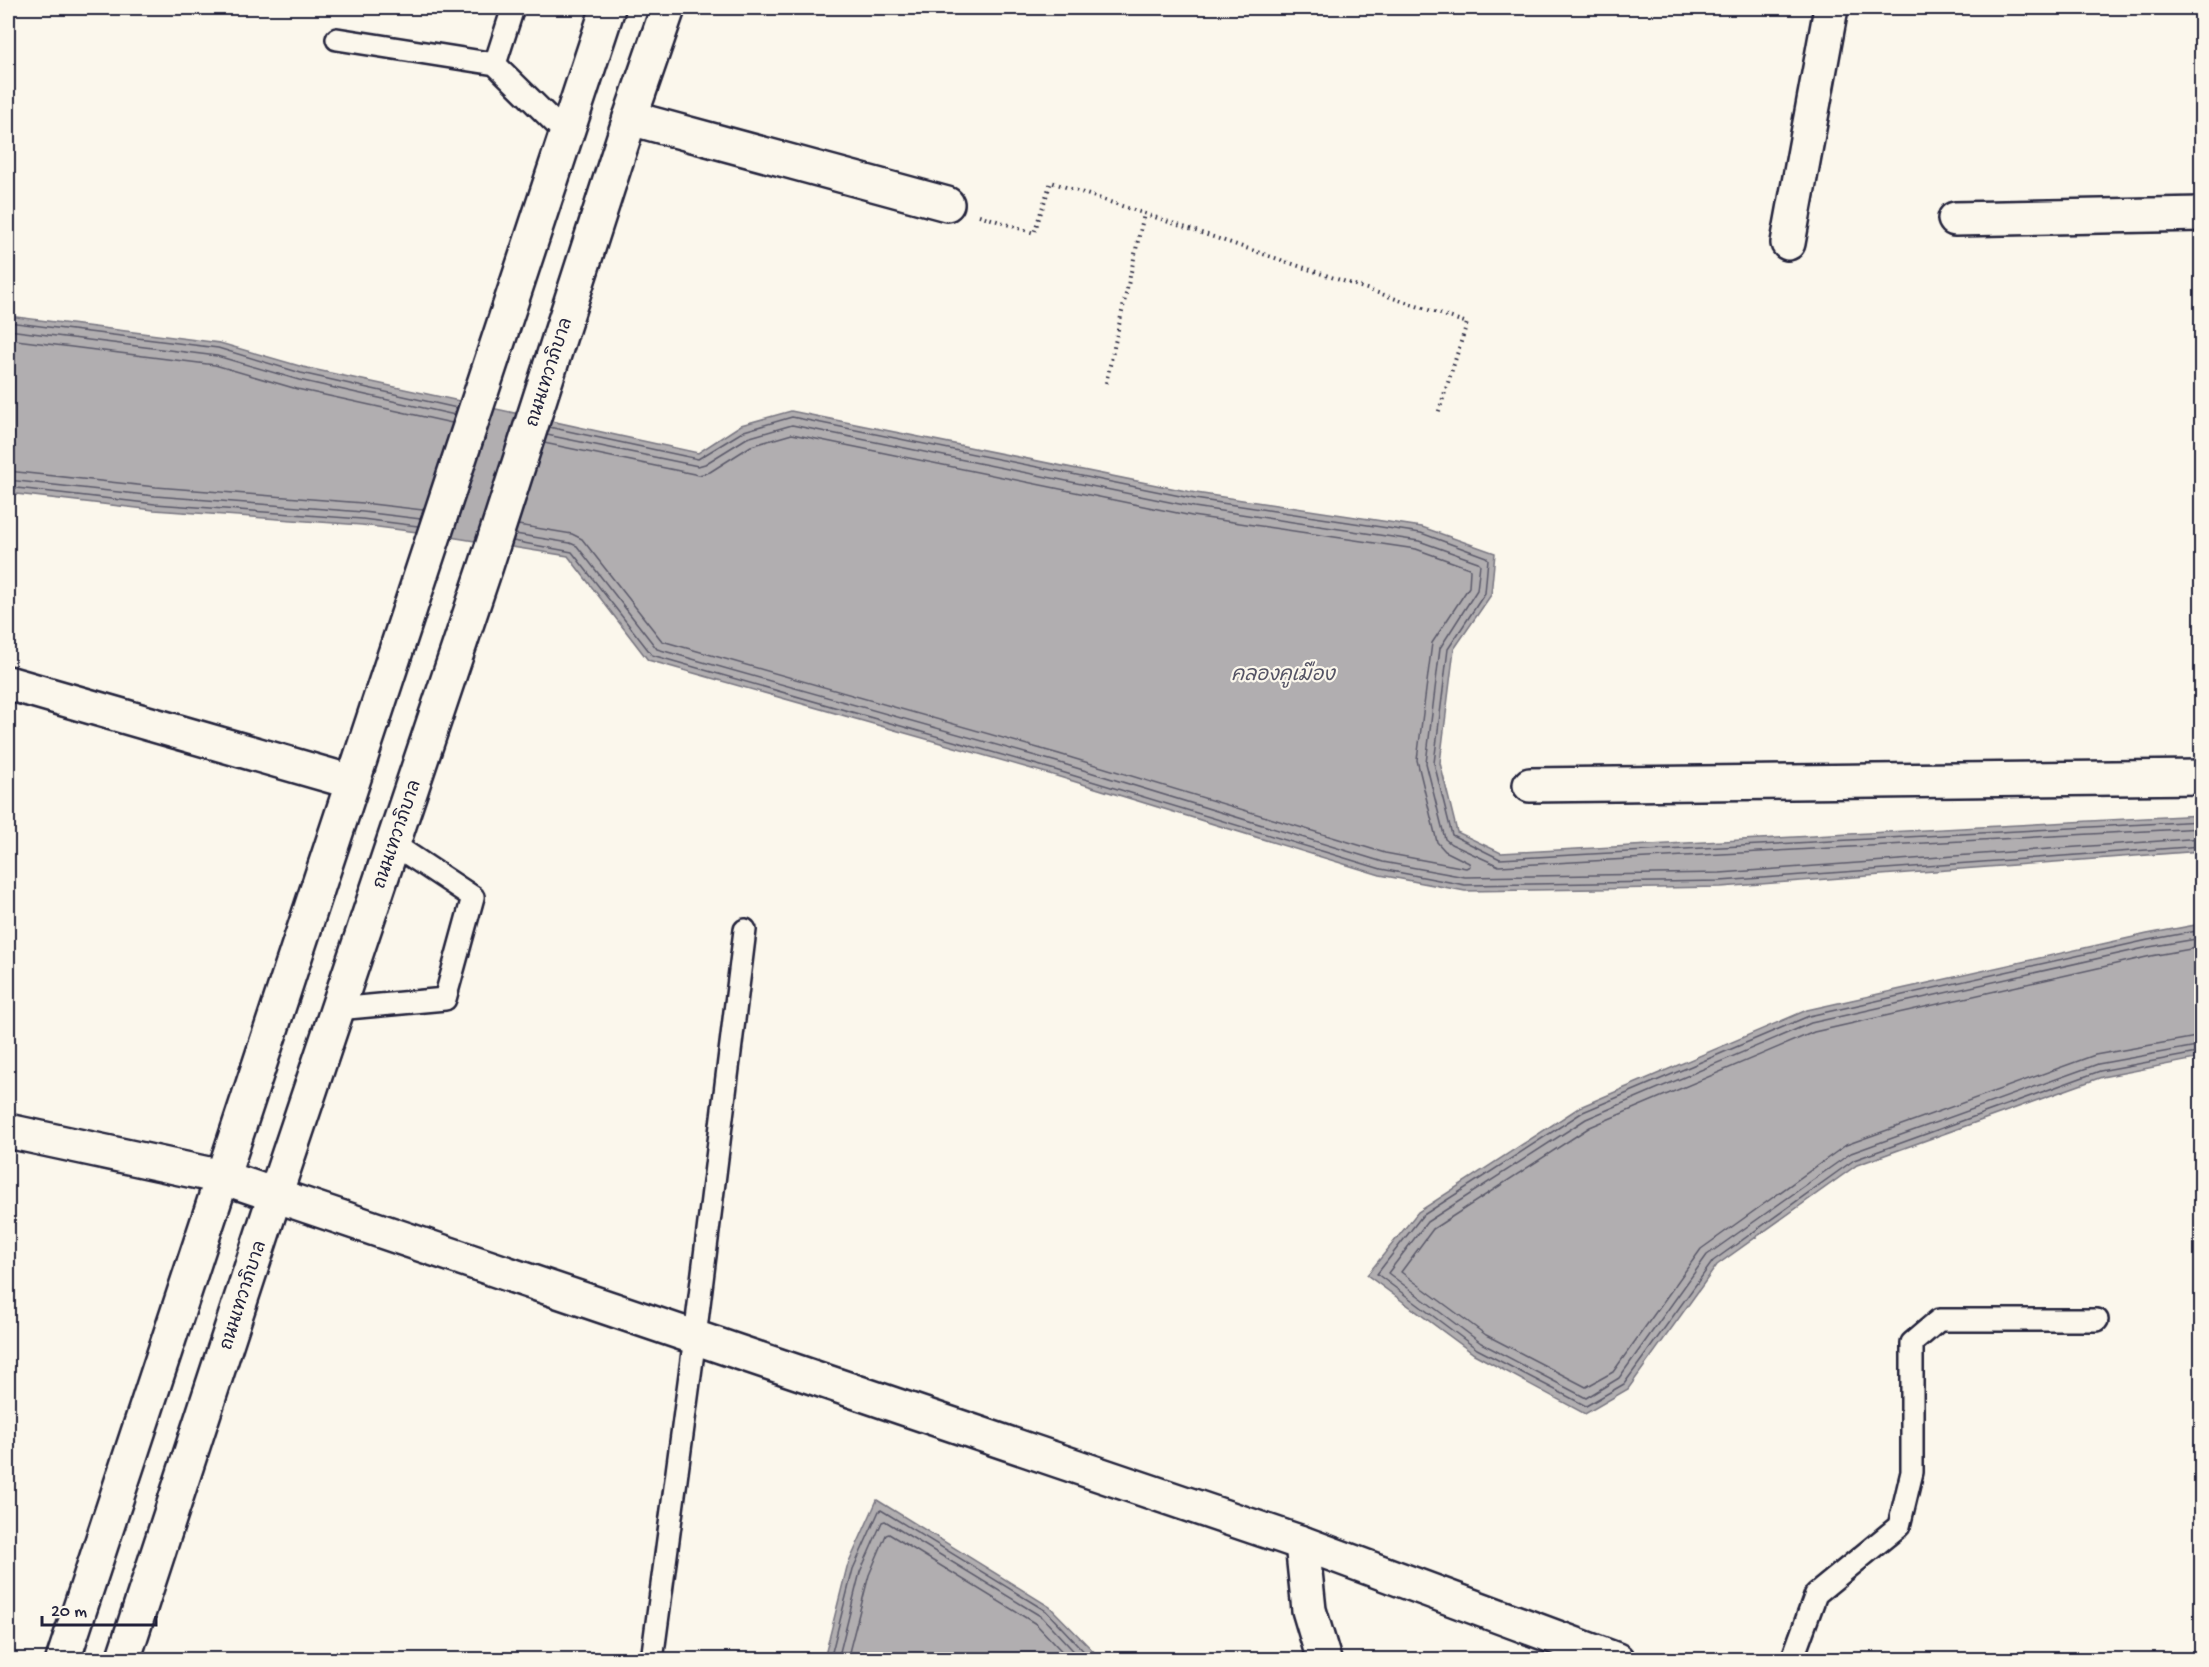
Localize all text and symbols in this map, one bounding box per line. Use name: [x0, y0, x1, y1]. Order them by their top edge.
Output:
street label: ถนนเทวาภิบาล: [520, 315, 578, 430]
water label: คลองคูเมือง: [1231, 661, 1336, 688]
street label: ถนนเทวาภิบาล: [367, 777, 427, 892]
street label: ถนนเทวาภิบาล: [214, 1238, 272, 1353]
scale bar: [42, 1589, 156, 1627]
text: 20 m: [51, 1602, 87, 1623]

